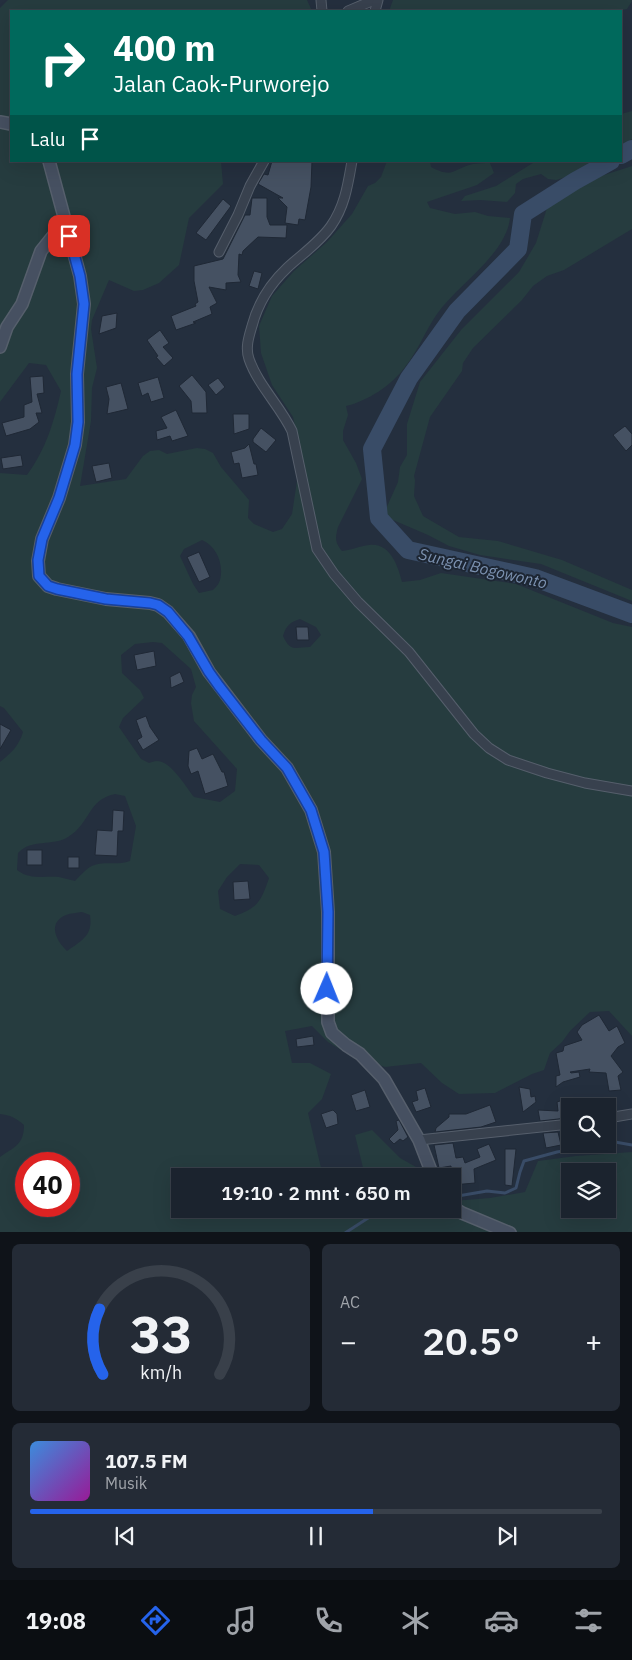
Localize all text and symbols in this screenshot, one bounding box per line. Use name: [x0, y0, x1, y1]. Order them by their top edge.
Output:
text: 400 m: [113, 25, 216, 71]
icon: right: [30, 30, 95, 95]
text: Jalan Caok-Purworejo: [113, 69, 329, 98]
icon: arrive: [76, 125, 104, 153]
text: Lalu: [30, 127, 66, 151]
pin: [48, 215, 90, 257]
icon: arrive: [55, 222, 83, 250]
water label: Sungai Bogowonto: [417, 543, 549, 593]
position arrow: [300, 962, 352, 1014]
map controls: [561, 1098, 616, 1218]
button: search: [561, 1098, 616, 1153]
speed limit sign: 40: [15, 1152, 80, 1217]
button: layers: [561, 1163, 616, 1218]
text: 19:10 · 2 mnt · 650 m: [221, 1181, 411, 1205]
text: AC: [340, 1292, 360, 1312]
text: 33: [130, 1300, 192, 1367]
text: 20.5°: [422, 1316, 520, 1365]
text: −: [340, 1323, 357, 1360]
text: +: [585, 1323, 602, 1360]
text: km/h: [140, 1361, 182, 1384]
text: 107.5 FM: [105, 1449, 188, 1473]
text: Musik: [105, 1473, 147, 1493]
icon: previous: [111, 1522, 139, 1550]
icon: pause: [302, 1522, 330, 1550]
icon: next: [493, 1522, 521, 1550]
icon: directions: [138, 1603, 173, 1638]
icon: music: [224, 1603, 259, 1638]
icon: phone: [311, 1603, 346, 1638]
icon: climate: [398, 1603, 433, 1638]
icon: car: [484, 1603, 519, 1638]
icon: filters: [571, 1603, 606, 1638]
text: 19:08: [26, 1606, 86, 1635]

